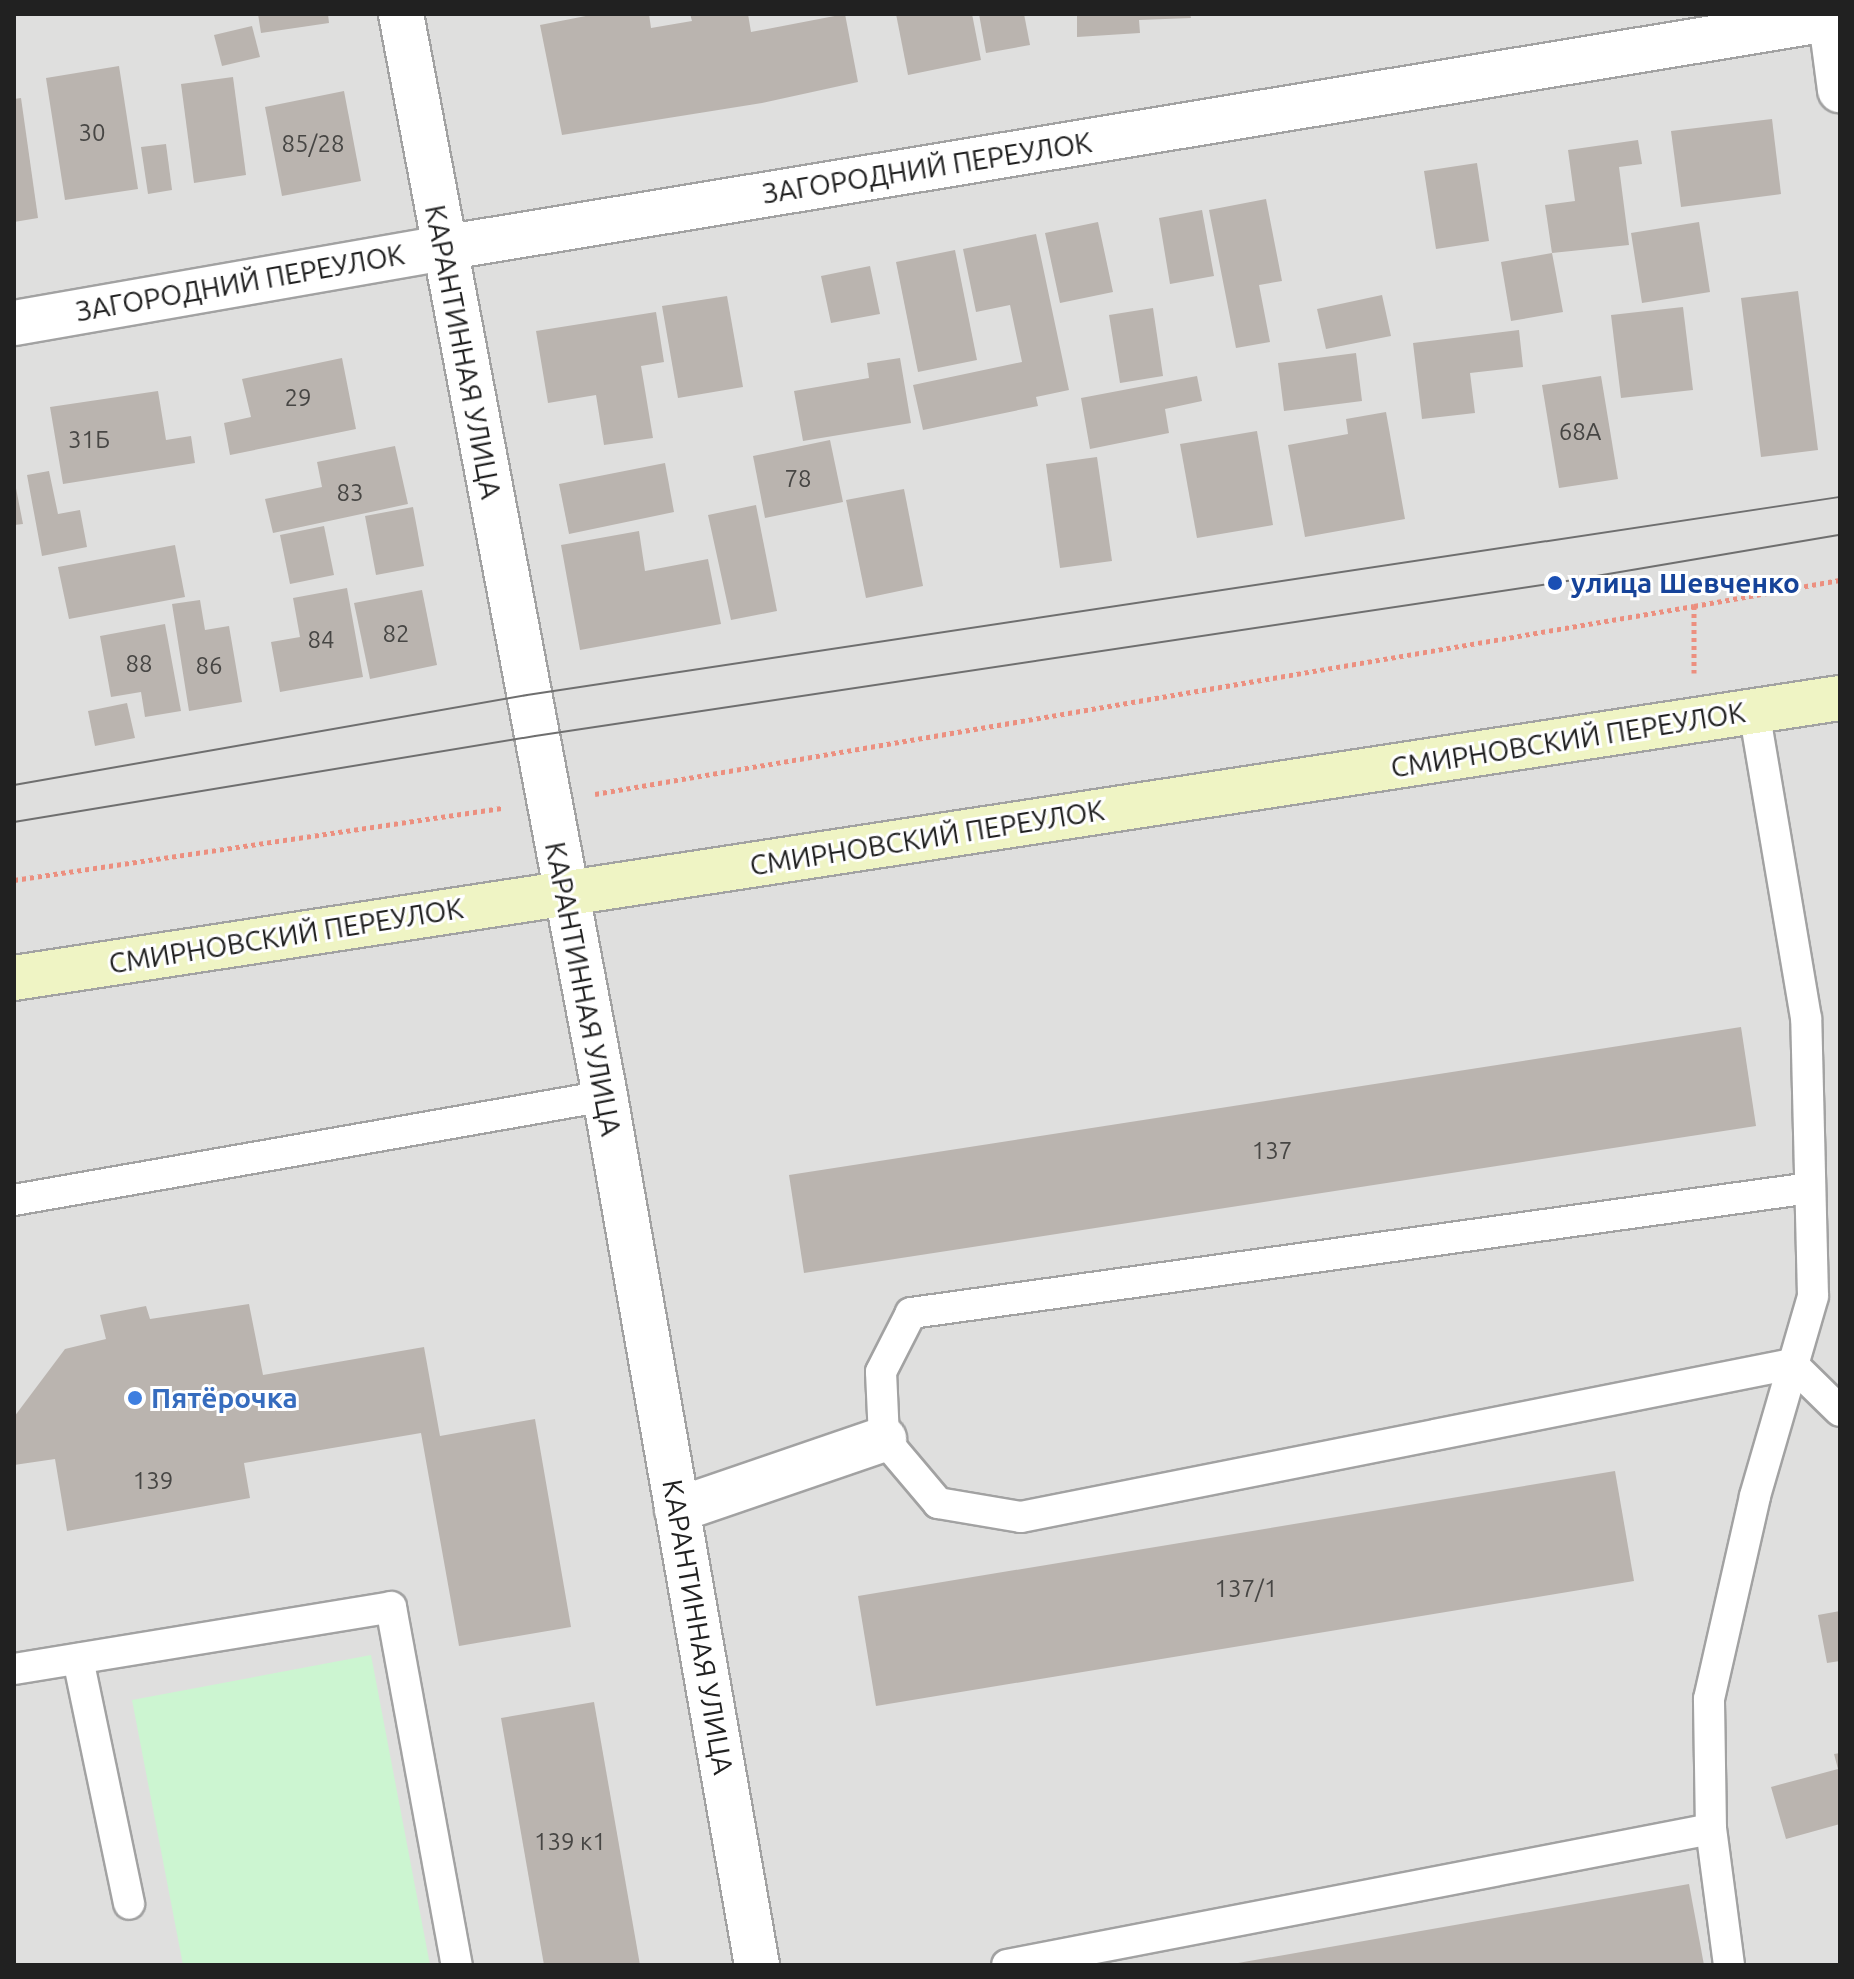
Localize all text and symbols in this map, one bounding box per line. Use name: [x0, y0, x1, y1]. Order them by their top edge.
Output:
house number: 30: [78, 119, 106, 147]
street label: ЗАГОРОДНИЙ ПЕРЕУЛОК: [760, 125, 1094, 211]
house number: 85/28: [282, 130, 344, 158]
street label: КАРАНТИННАЯ УЛИЦА: [418, 202, 508, 502]
street label: ЗАГОРОДНИЙ ПЕРЕУЛОК: [73, 238, 407, 328]
house number: 29: [284, 384, 312, 412]
house number: 68А: [1559, 418, 1601, 446]
house number: 31Б: [68, 426, 110, 454]
house number: 78: [784, 465, 812, 493]
house number: 83: [336, 479, 364, 507]
place label: улица Шевченко: [1571, 566, 1800, 600]
marker: улица Шевченко: [1546, 574, 1564, 592]
house number: 82: [382, 620, 410, 648]
house number: 84: [307, 626, 335, 654]
house number: 88: [125, 650, 153, 678]
house number: 86: [195, 652, 223, 680]
street label: СМИРНОВСКИЙ ПЕРЕУЛОК: [1388, 695, 1748, 785]
street label: СМИРНОВСКИЙ ПЕРЕУЛОК: [747, 793, 1107, 883]
street label: КАРАНТИННАЯ УЛИЦА: [538, 839, 628, 1139]
street label: СМИРНОВСКИЙ ПЕРЕУЛОК: [106, 891, 466, 981]
house number: 137: [1252, 1137, 1292, 1165]
place label: Пятёрочка: [151, 1381, 298, 1415]
marker: Пятёрочка: [126, 1389, 144, 1407]
house number: 139: [133, 1467, 173, 1495]
street label: КАРАНТИННАЯ УЛИЦА: [656, 1477, 740, 1777]
house number: 137/1: [1215, 1575, 1277, 1603]
house number: 139 к1: [534, 1828, 606, 1856]

